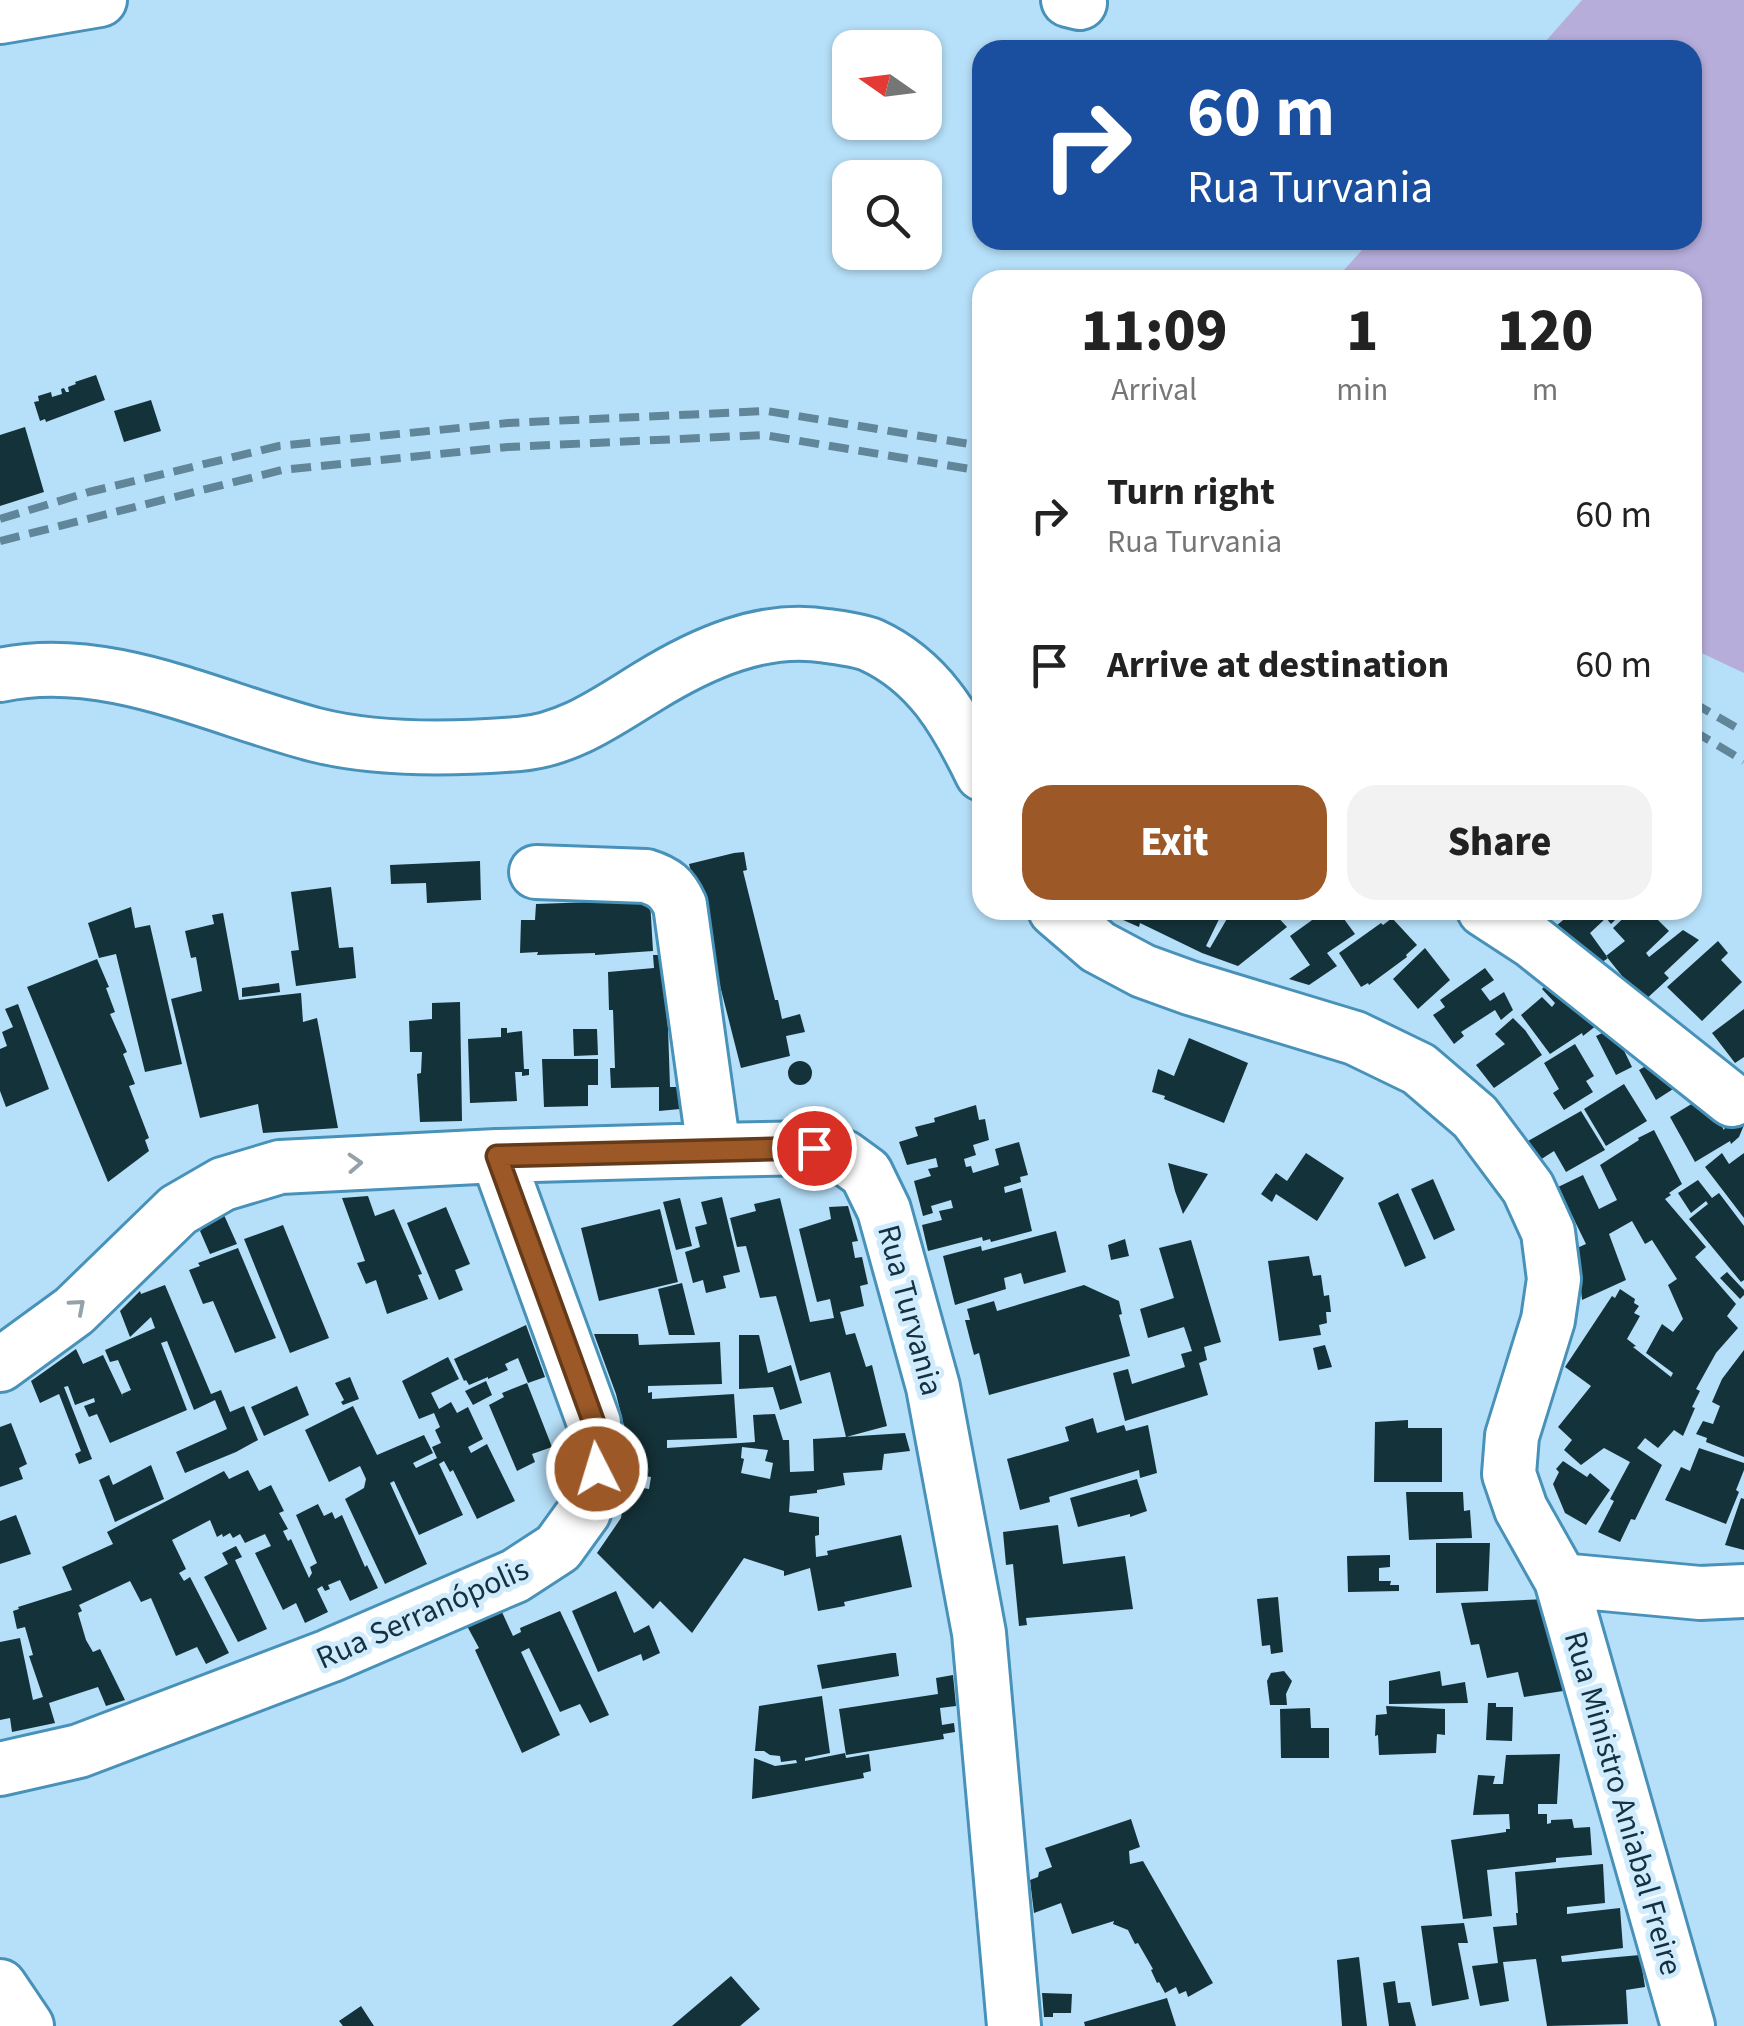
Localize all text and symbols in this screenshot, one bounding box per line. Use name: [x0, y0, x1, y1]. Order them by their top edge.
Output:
north arrow: [832, 30, 942, 140]
map controls: [832, 30, 942, 270]
text: 60 m: [1187, 63, 1335, 163]
icon: right: [1022, 80, 1152, 210]
text: Rua Turvania: [1187, 156, 1433, 220]
button: search: [832, 160, 942, 270]
text: 11:09: [1081, 289, 1228, 374]
text: 1: [1346, 289, 1378, 374]
text: 120: [1497, 289, 1593, 374]
text: Arrival: [1111, 367, 1197, 413]
text: min: [1336, 367, 1388, 413]
text: m: [1532, 367, 1558, 413]
text: Turn right: [1107, 465, 1275, 519]
icon: right: [1022, 488, 1077, 543]
text: 60 m: [1575, 488, 1652, 542]
text: Rua Turvania: [1107, 519, 1282, 565]
icon: arrive: [1022, 638, 1077, 693]
text: Arrive at destination: [1107, 638, 1449, 692]
text: 60 m: [1575, 638, 1652, 692]
button: Exit: [1022, 785, 1327, 900]
button: Share: [1347, 785, 1652, 900]
pin: [772, 1106, 857, 1191]
icon: arrive: [787, 1121, 842, 1176]
one-way arrow: [347, 1153, 363, 1174]
street label: Rua Turvania: [865, 1220, 955, 1401]
one-way arrow: [66, 1300, 85, 1318]
position arrow: [545, 1417, 649, 1521]
street label: Rua Serranópolis: [309, 1547, 536, 1681]
street label: Rua Ministro Aniabal Freire: [1552, 1626, 1694, 1981]

